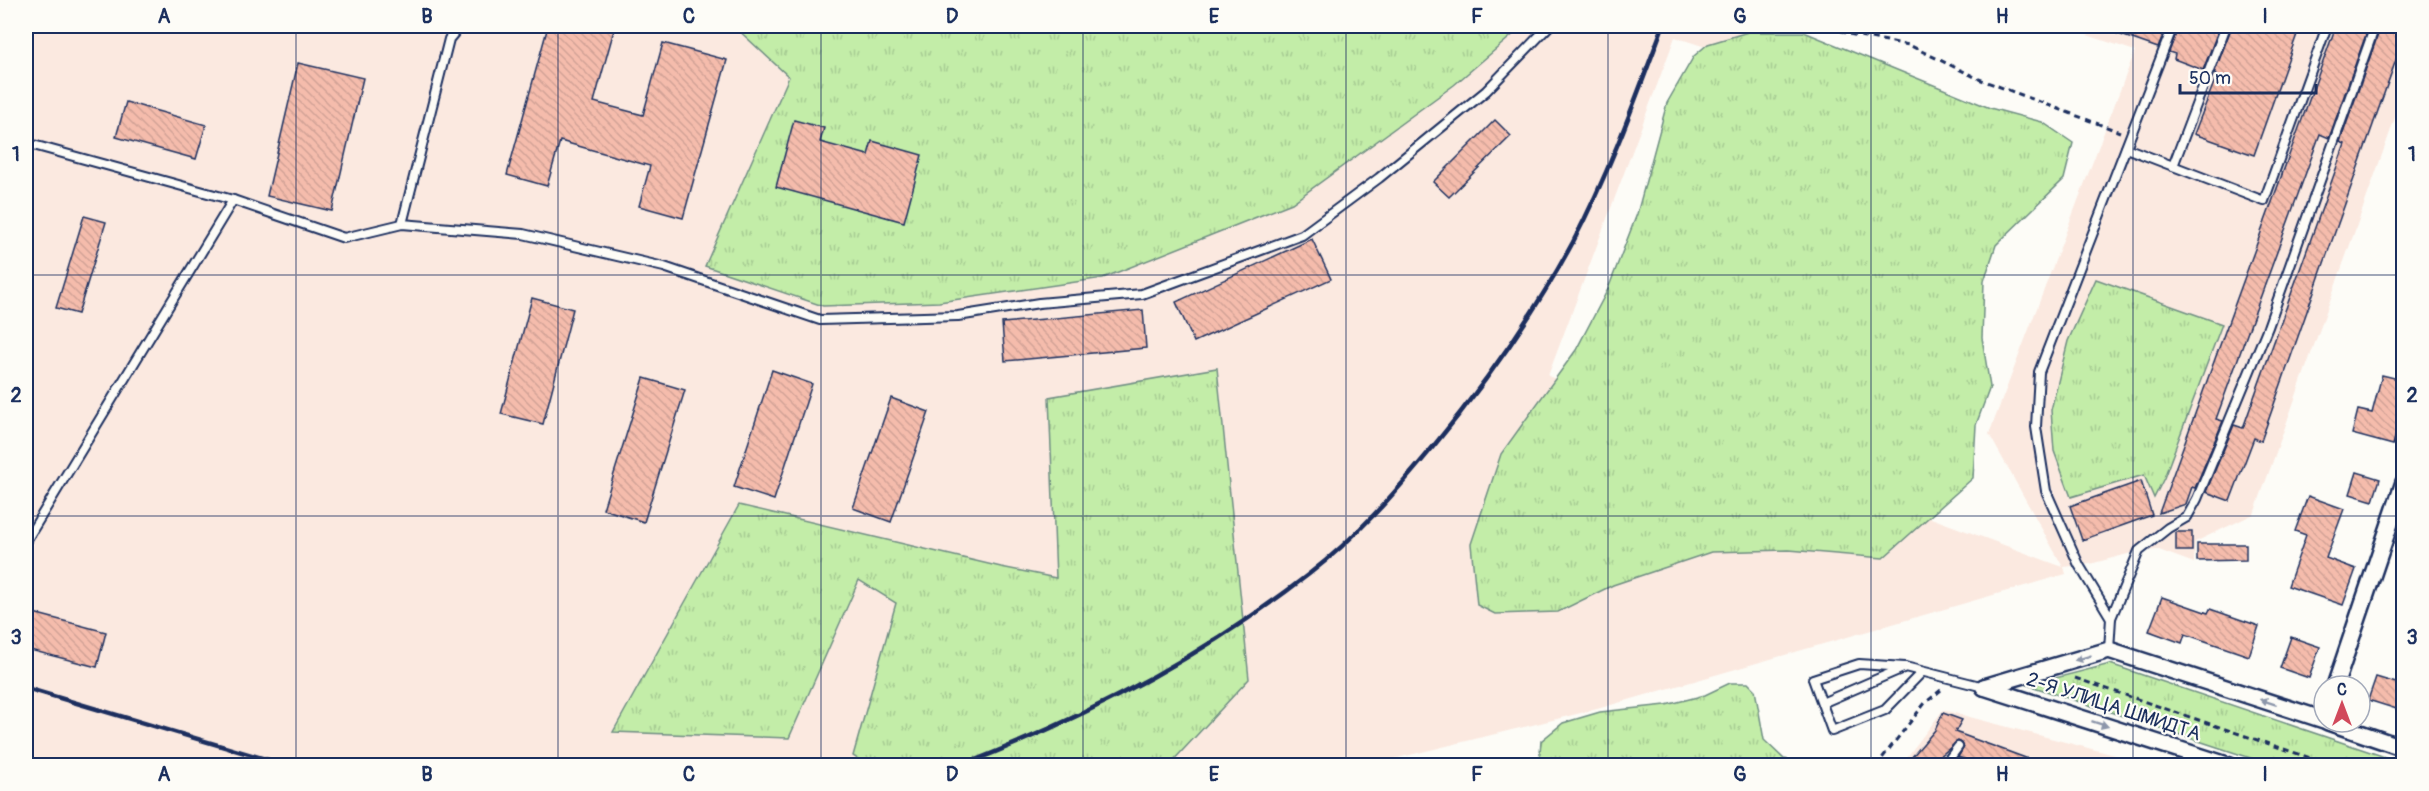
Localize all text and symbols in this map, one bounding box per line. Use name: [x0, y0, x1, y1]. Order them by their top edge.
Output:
text: A: [158, 4, 171, 29]
text: B: [421, 4, 433, 29]
text: C: [683, 4, 695, 29]
text: D: [946, 4, 959, 29]
text: E: [1209, 4, 1220, 29]
text: F: [1471, 4, 1483, 29]
text: G: [1733, 4, 1747, 29]
text: H: [1996, 4, 2009, 29]
text: I: [2262, 4, 2268, 29]
scale bar: [2180, 57, 2316, 95]
text: 50 m: [2189, 67, 2231, 90]
text: 1: [12, 142, 20, 167]
text: 1: [2408, 142, 2416, 167]
text: 2: [10, 383, 22, 408]
text: 2: [2406, 383, 2418, 408]
text: 3: [10, 625, 22, 650]
text: 3: [2406, 625, 2418, 650]
one-way arrow: [2074, 654, 2092, 663]
street label: 2-Я УЛИЦА ШМИДТА: [2023, 666, 2204, 746]
north arrow: [2312, 674, 2372, 734]
text: С: [2337, 680, 2347, 700]
one-way arrow: [2259, 697, 2277, 707]
one-way arrow: [2091, 720, 2109, 729]
text: A: [158, 762, 171, 787]
text: B: [421, 762, 433, 787]
text: C: [683, 762, 695, 787]
text: D: [946, 762, 959, 787]
text: E: [1209, 762, 1220, 787]
text: F: [1471, 762, 1483, 787]
text: G: [1733, 762, 1747, 787]
text: H: [1996, 762, 2009, 787]
text: I: [2262, 762, 2268, 787]

